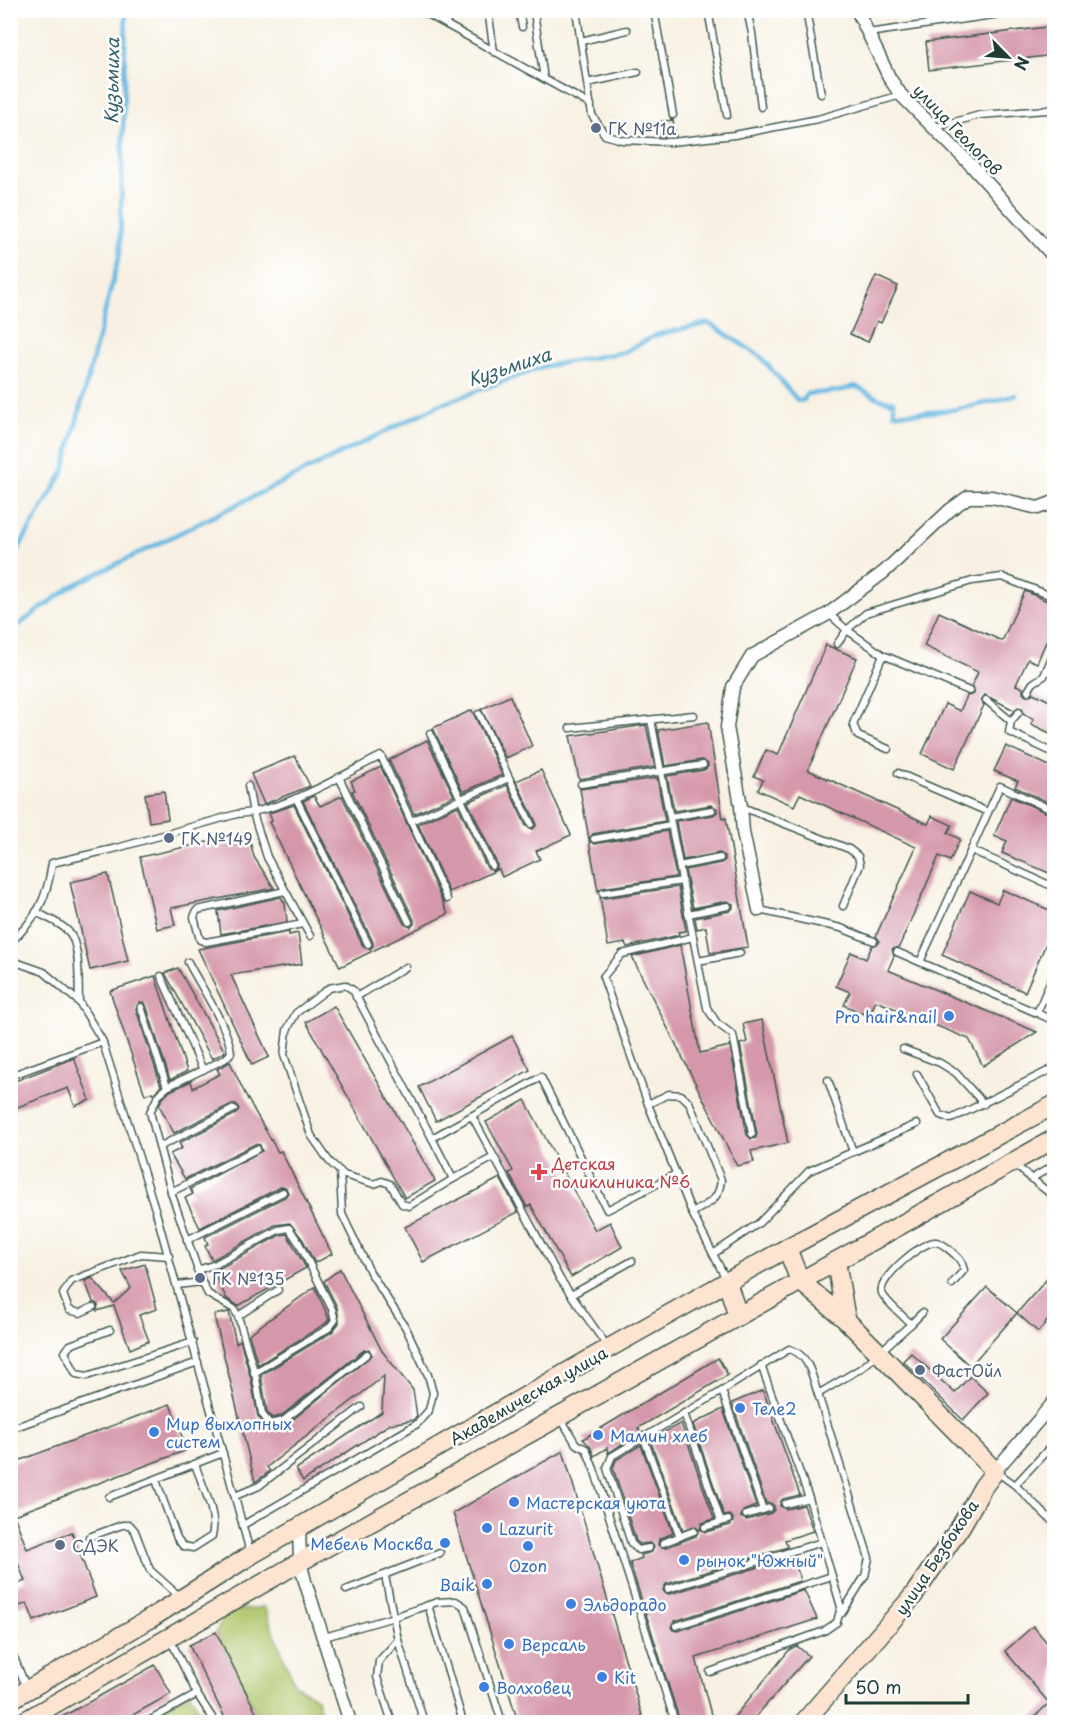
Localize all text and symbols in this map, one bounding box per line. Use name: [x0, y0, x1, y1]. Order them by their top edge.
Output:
north arrow: [978, 27, 1038, 87]
water label: Кузьмиха: [97, 37, 125, 124]
text: N: [1009, 53, 1036, 75]
street label: улица Геологов: [908, 78, 1008, 180]
place label: ГК №11а: [608, 116, 676, 140]
marker: ГК №11а: [589, 121, 603, 135]
water label: Кузьмиха: [464, 340, 555, 392]
place label: ГК №149: [181, 826, 253, 850]
marker: ГК №149: [162, 831, 176, 845]
place label: Pro hair&nail: [835, 1004, 937, 1028]
marker: Pro hair&nail: [942, 1009, 956, 1023]
place label: Детская поликлиника №6: [551, 1151, 690, 1193]
marker: Детская поликлиника №6: [530, 1163, 548, 1181]
place label: ГК №135: [212, 1266, 285, 1290]
marker: ГК №135: [193, 1271, 207, 1285]
street label: Академическая улица: [444, 1340, 612, 1450]
place label: ФастОйл: [932, 1358, 1002, 1382]
marker: ФастОйл: [913, 1363, 927, 1377]
place label: Теле2: [752, 1396, 797, 1420]
marker: Теле2: [733, 1401, 747, 1415]
place label: Мир выхлопных систем: [166, 1411, 292, 1453]
place label: Мамин хлеб: [610, 1423, 708, 1447]
marker: Мир выхлопных систем: [147, 1425, 161, 1439]
marker: Мамин хлеб: [591, 1428, 605, 1442]
place label: Мастерская уюта: [526, 1490, 666, 1514]
street label: улица Безбокова: [888, 1494, 984, 1620]
marker: Мастерская уюта: [507, 1495, 521, 1509]
place label: Lazurit: [499, 1516, 554, 1540]
marker: Lazurit: [480, 1521, 494, 1535]
place label: Мебель Москва: [310, 1531, 433, 1555]
place label: СДЭК: [72, 1533, 119, 1557]
marker: Мебель Москва: [438, 1536, 452, 1550]
marker: СДЭК: [53, 1538, 67, 1552]
marker: Ozon: [521, 1539, 535, 1553]
place label: рынок "Южный": [696, 1548, 823, 1572]
place label: Ozon: [509, 1553, 547, 1577]
marker: рынок "Южный": [677, 1553, 691, 1567]
place label: Baik: [439, 1572, 475, 1596]
marker: Baik: [480, 1577, 494, 1591]
place label: Эльдорадо: [583, 1592, 667, 1616]
marker: Эльдорадо: [564, 1597, 578, 1611]
place label: Версаль: [521, 1632, 586, 1656]
marker: Версаль: [502, 1637, 516, 1651]
place label: Kit: [614, 1665, 636, 1689]
scale bar: [846, 1667, 968, 1705]
marker: Kit: [595, 1670, 609, 1684]
text: 50 m: [855, 1673, 902, 1700]
place label: Волховец: [496, 1675, 571, 1699]
marker: Волховец: [477, 1680, 491, 1694]

